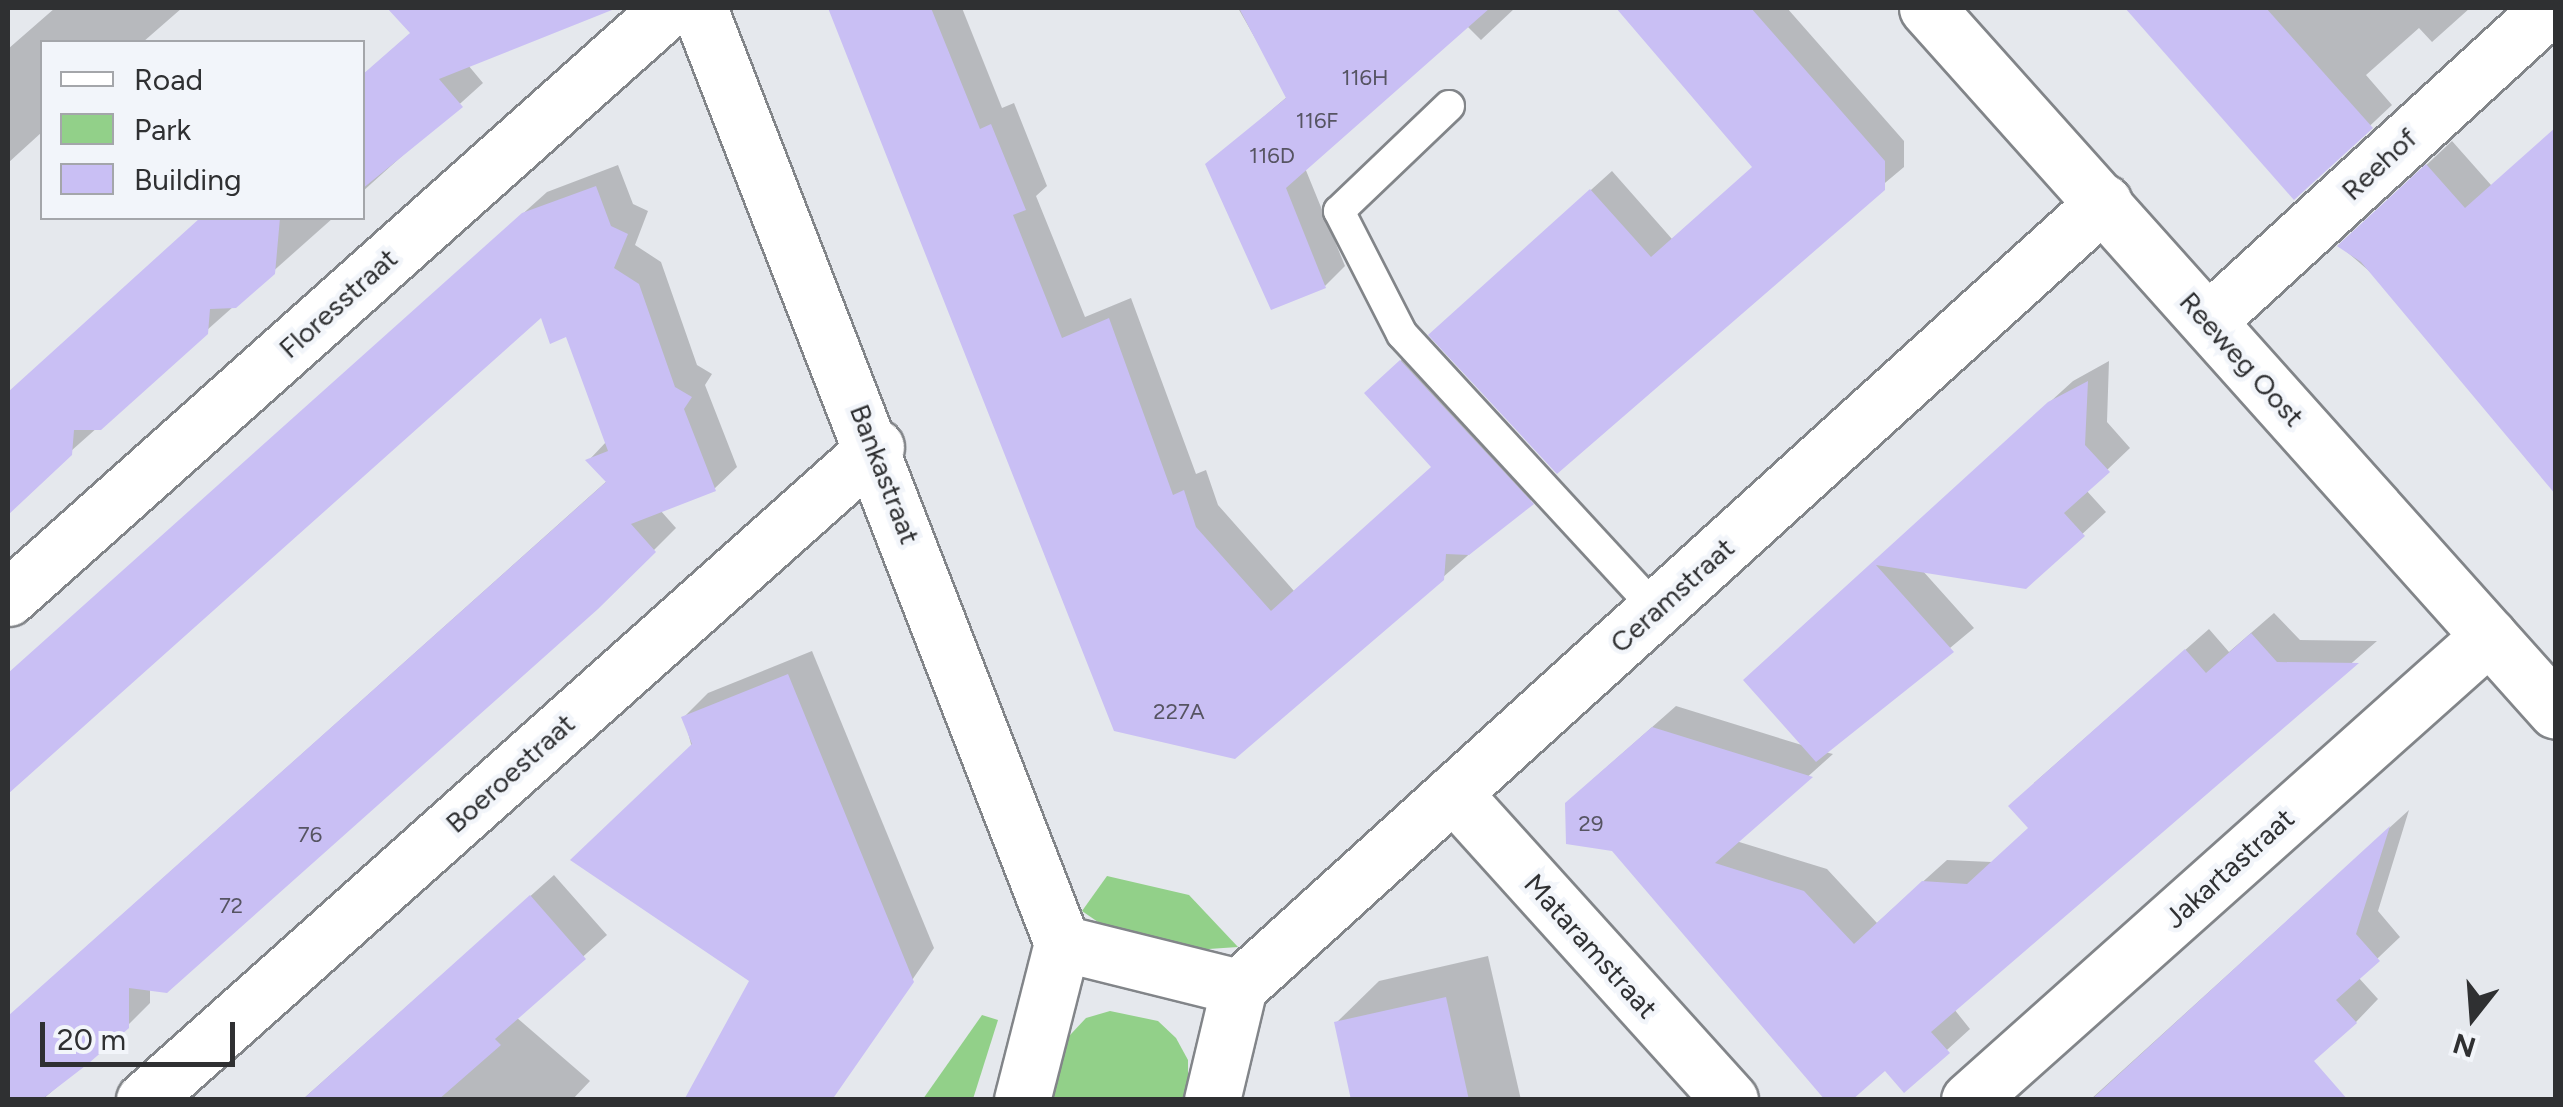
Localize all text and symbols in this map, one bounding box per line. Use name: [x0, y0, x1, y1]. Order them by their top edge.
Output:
legend: [40, 40, 365, 220]
text: Road: [134, 61, 203, 98]
house number: 116H: [1341, 65, 1389, 91]
house number: 116F: [1296, 108, 1338, 134]
text: Park: [134, 111, 191, 148]
street label: Reehof: [2335, 121, 2423, 207]
house number: 116D: [1249, 143, 1295, 169]
text: Building: [134, 161, 242, 198]
street label: Floresstraat: [272, 241, 404, 365]
street label: Reeweg Oost: [2173, 285, 2311, 433]
street label: Bankastraat: [843, 399, 927, 549]
street label: Ceramstraat: [1603, 531, 1741, 659]
house number: 227A: [1153, 699, 1205, 725]
street label: Boeroestraat: [439, 706, 581, 840]
street label: Jakartastraat: [2157, 801, 2301, 935]
house number: 29: [1579, 811, 1603, 837]
house number: 76: [298, 822, 322, 848]
street label: Mataramstraat: [1517, 867, 1665, 1025]
house number: 72: [219, 893, 243, 919]
north arrow: [2423, 967, 2523, 1067]
scale bar: [45, 1002, 240, 1064]
text: 20 m: [57, 1021, 126, 1058]
text: N: [2449, 1026, 2480, 1065]

